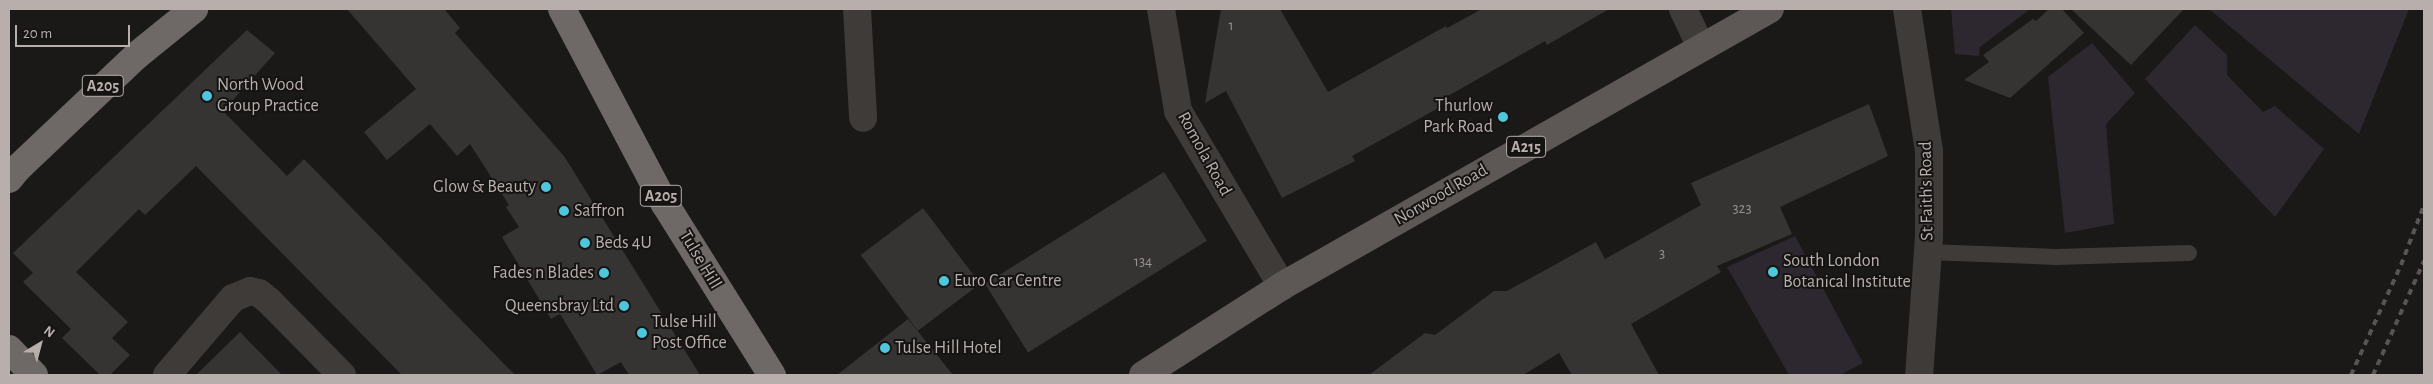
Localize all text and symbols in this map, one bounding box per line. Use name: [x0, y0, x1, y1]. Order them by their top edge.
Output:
scale bar: [18, 15, 132, 47]
house number: 1: [1228, 17, 1234, 35]
text: 20 m: [23, 26, 52, 41]
road number: A205: [82, 72, 124, 100]
place label: North Wood Group Practice: [217, 75, 319, 118]
marker: North Wood Group Practice: [201, 90, 213, 102]
place label: Thurlow Park Road: [1423, 96, 1493, 138]
street label: Romola Road: [1172, 108, 1236, 200]
marker: Thurlow Park Road: [1497, 111, 1509, 123]
road number: A215: [1506, 134, 1546, 160]
street label: St Faith's Road: [1915, 141, 1939, 241]
street label: Norwood Road: [1390, 160, 1492, 230]
place label: Glow & Beauty: [433, 176, 536, 198]
marker: Glow & Beauty: [540, 181, 552, 193]
road number: A205: [640, 182, 682, 210]
place label: Saffron: [574, 200, 625, 222]
house number: 323: [1732, 200, 1752, 218]
marker: Saffron: [558, 205, 570, 217]
street label: Tulse Hill: [674, 227, 726, 293]
place label: Beds 4U: [595, 232, 652, 254]
marker: Beds 4U: [579, 237, 591, 249]
house number: 3: [1659, 245, 1665, 263]
place label: South London Botanical Institute: [1783, 251, 1911, 294]
house number: 134: [1134, 253, 1152, 271]
place label: Fades n Blades: [492, 262, 594, 284]
marker: South London Botanical Institute: [1767, 266, 1779, 278]
marker: Fades n Blades: [598, 267, 610, 279]
place label: Euro Car Centre: [954, 270, 1062, 292]
marker: Euro Car Centre: [938, 275, 950, 287]
place label: Queensbray Ltd: [505, 295, 614, 317]
marker: Queensbray Ltd: [618, 300, 630, 312]
place label: Tulse Hill Post Office: [652, 312, 727, 354]
north arrow: [15, 319, 65, 369]
text: N: [41, 323, 57, 341]
marker: Tulse Hill Post Office: [636, 327, 648, 339]
place label: Tulse Hill Hotel: [895, 337, 1002, 359]
marker: Tulse Hill Hotel: [879, 342, 891, 354]

